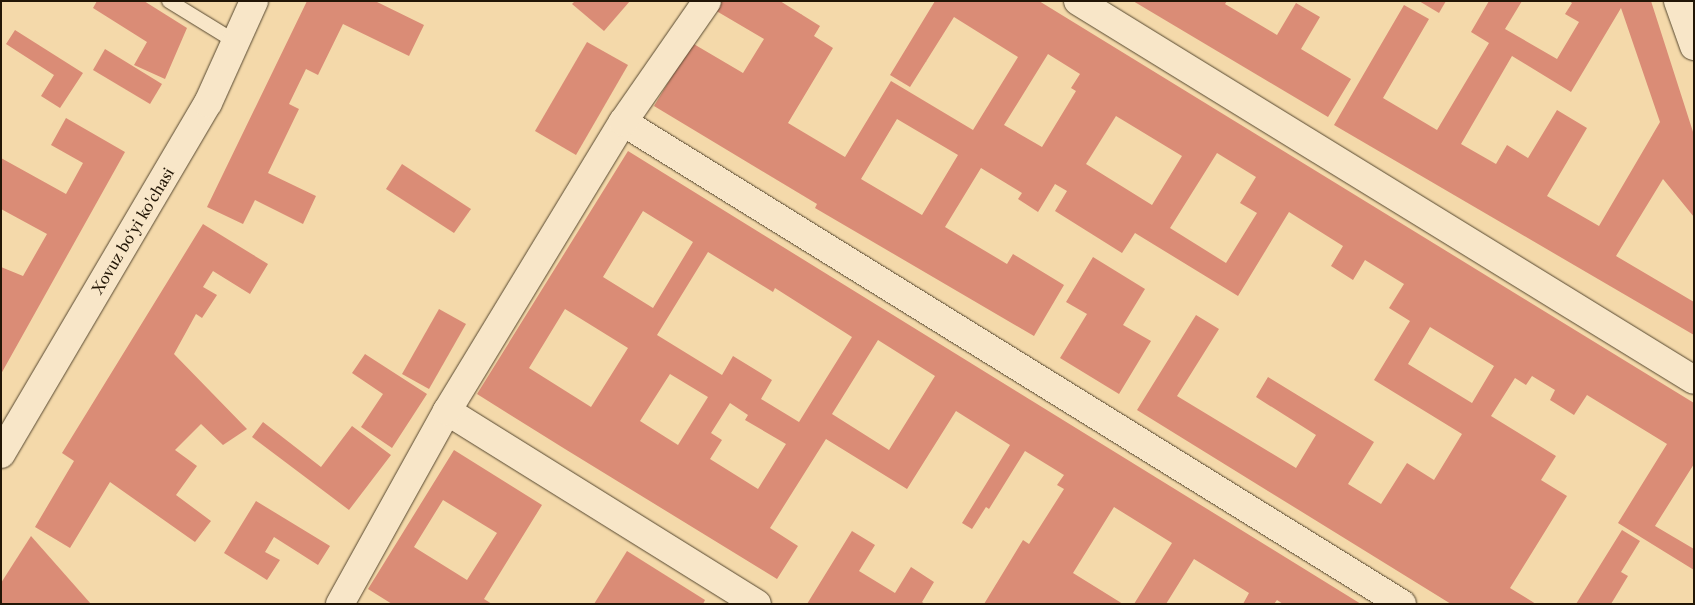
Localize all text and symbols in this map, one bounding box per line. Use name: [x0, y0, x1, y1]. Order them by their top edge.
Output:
street label: Xovuz bo‘yi ko'chasi: [88, 165, 178, 297]

